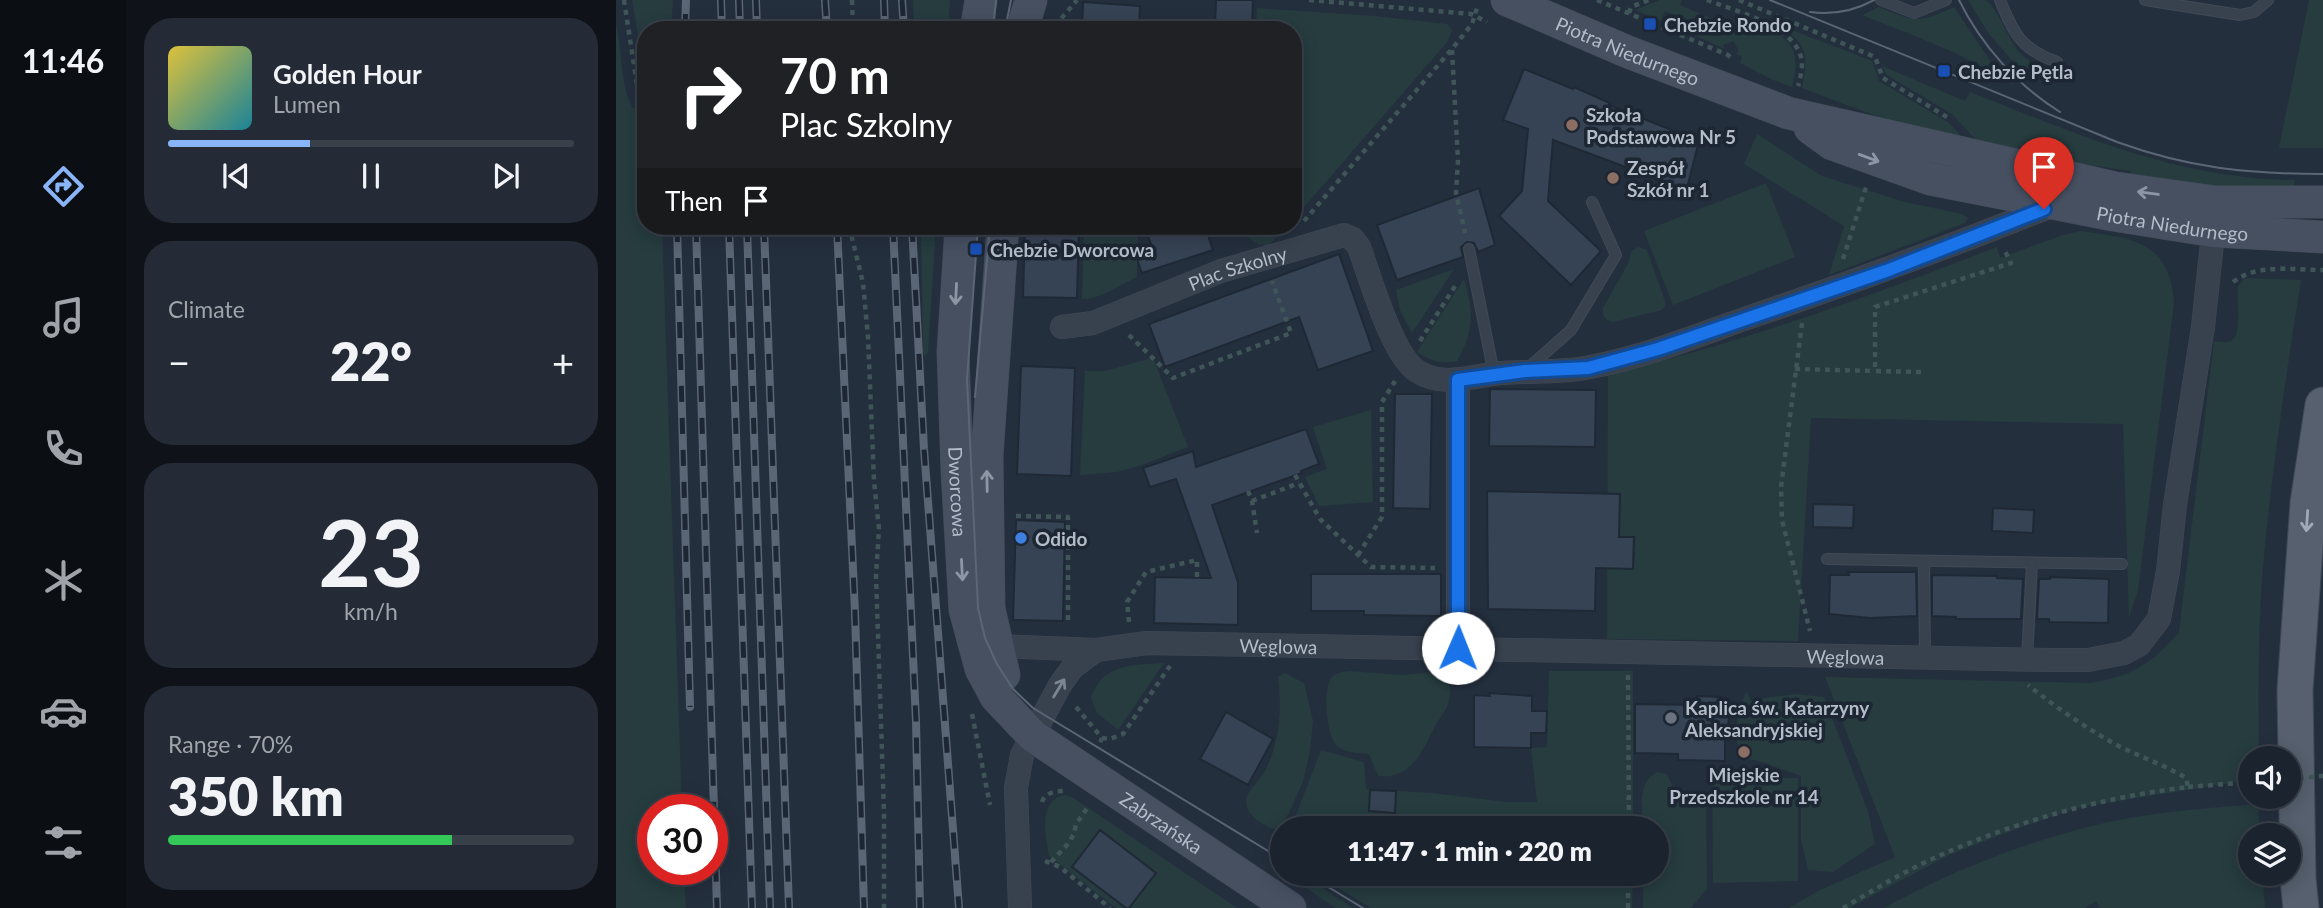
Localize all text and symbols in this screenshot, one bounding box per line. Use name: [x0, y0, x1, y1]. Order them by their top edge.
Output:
street label: Piotra Niedurnego: [1553, 11, 1703, 90]
place label: Chebzie Rondo: [1664, 13, 1791, 36]
marker: Chebzie Rondo: [1642, 16, 1658, 32]
text: 11:46: [22, 41, 104, 80]
text: 70 m: [780, 46, 890, 104]
icon: right: [665, 49, 756, 140]
text: Golden Hour: [273, 58, 422, 90]
place label: Chebzie Pętla: [1958, 60, 2073, 83]
marker: Chebzie Pętla: [1936, 63, 1952, 79]
text: Lumen: [273, 90, 341, 118]
place label: Szkoła Podstawowa Nr 5: [1586, 103, 1736, 148]
text: Plac Szkolny: [780, 105, 952, 144]
marker: Szkoła Podstawowa Nr 5: [1564, 117, 1580, 133]
pin: [2014, 137, 2074, 209]
icon: arrive: [2025, 148, 2063, 186]
one-way arrow: [1858, 152, 1879, 165]
place label: Zespół Szkół nr 1: [1627, 156, 1710, 201]
icon: previous: [217, 157, 255, 195]
icon: pause: [352, 157, 390, 195]
icon: next: [487, 157, 525, 195]
icon: directions: [39, 162, 88, 211]
marker: Zespół Szkół nr 1: [1605, 170, 1621, 186]
icon: arrive: [737, 182, 775, 220]
text: Then: [665, 185, 723, 217]
one-way arrow: [2138, 186, 2160, 199]
street label: Piotra Niedurnego: [2095, 201, 2249, 244]
place label: Chebzie Dworcowa: [990, 238, 1154, 261]
marker: Chebzie Dworcowa: [968, 241, 984, 257]
street label: Plac Szkolny: [1185, 241, 1289, 295]
one-way arrow: [950, 282, 963, 305]
icon: music: [39, 293, 88, 342]
text: Climate: [168, 295, 245, 323]
text: 22°: [330, 330, 412, 392]
text: −: [168, 339, 190, 385]
text: +: [552, 339, 574, 385]
icon: phone: [39, 424, 88, 473]
street label: Dworcowa: [945, 446, 972, 537]
one-way arrow: [980, 469, 994, 492]
text: 23: [318, 497, 424, 606]
one-way arrow: [2300, 509, 2313, 532]
place label: Odido: [1035, 527, 1088, 550]
marker: Odido: [1013, 530, 1029, 546]
icon: climate: [39, 556, 88, 605]
one-way arrow: [956, 558, 969, 581]
text: km/h: [344, 597, 398, 625]
position arrow: [1421, 611, 1495, 685]
street label: Węglowa: [1239, 633, 1318, 658]
street label: Węglowa: [1806, 644, 1884, 668]
one-way arrow: [1052, 679, 1066, 699]
icon: car: [39, 687, 88, 736]
place label: Kaplica św. Katarzyny Aleksandryjskiej: [1684, 696, 1870, 741]
marker: Kaplica św. Katarzyny Aleksandryjskiej: [1663, 710, 1679, 726]
text: Range · 70%: [168, 730, 293, 758]
marker: Miejskie Przedszkole nr 14: [1736, 744, 1752, 760]
map controls: [2238, 746, 2301, 886]
button: sound: [2238, 746, 2301, 809]
place label: Miejskie Przedszkole nr 14: [1669, 763, 1819, 808]
text: 350 km: [168, 765, 344, 827]
street label: Zabrzańska: [1116, 786, 1207, 858]
speed limit sign: 30: [637, 794, 728, 885]
icon: filters: [39, 818, 88, 867]
button: layers: [2238, 823, 2301, 886]
text: 11:47 · 1 min · 220 m: [1347, 835, 1592, 867]

